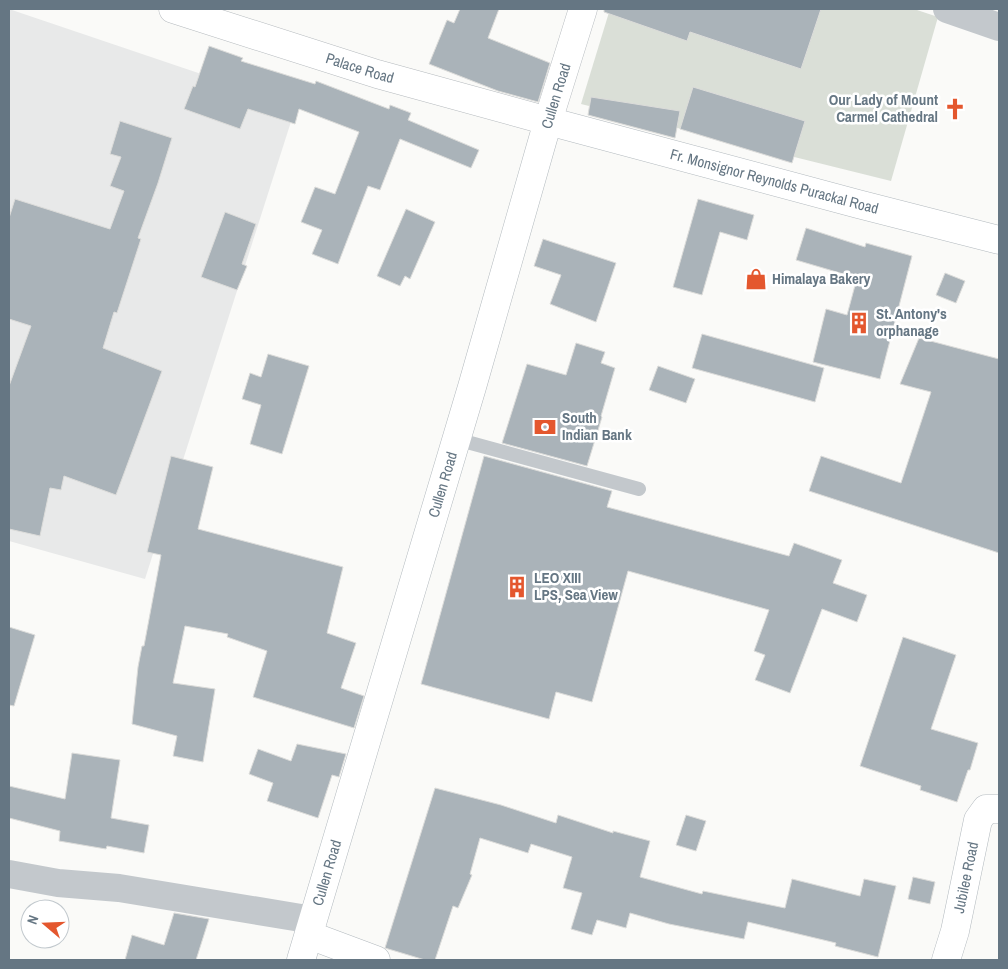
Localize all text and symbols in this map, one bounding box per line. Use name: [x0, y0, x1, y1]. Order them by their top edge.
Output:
street label: Palace Road: [323, 47, 396, 88]
street label: Cullen Road: [536, 60, 575, 131]
place label: Our Lady of Mount Carmel Cathedral: [829, 89, 938, 127]
church icon: Our Lady of Mount Carmel Cathedral: [942, 96, 968, 122]
street label: Fr. Monsignor Reynolds Purackal Road: [668, 143, 881, 219]
shop icon: Himalaya Bakery: [743, 266, 769, 292]
place label: Himalaya Bakery: [772, 268, 871, 289]
place label: St. Antony's orphanage: [876, 303, 947, 341]
building icon: St. Antony's orphanage: [846, 310, 872, 336]
place label: South Indian Bank: [562, 407, 632, 445]
bank icon: South Indian Bank: [532, 414, 558, 440]
street label: Cullen Road: [423, 449, 462, 520]
place label: LEO XIII LPS, Sea View: [534, 567, 618, 605]
building icon: LEO XIII LPS, Sea View: [504, 574, 530, 600]
street label: Cullen Road: [307, 837, 346, 908]
street label: Jubilee Road: [948, 840, 983, 915]
north arrow: [20, 899, 70, 949]
text: N: [23, 913, 43, 927]

